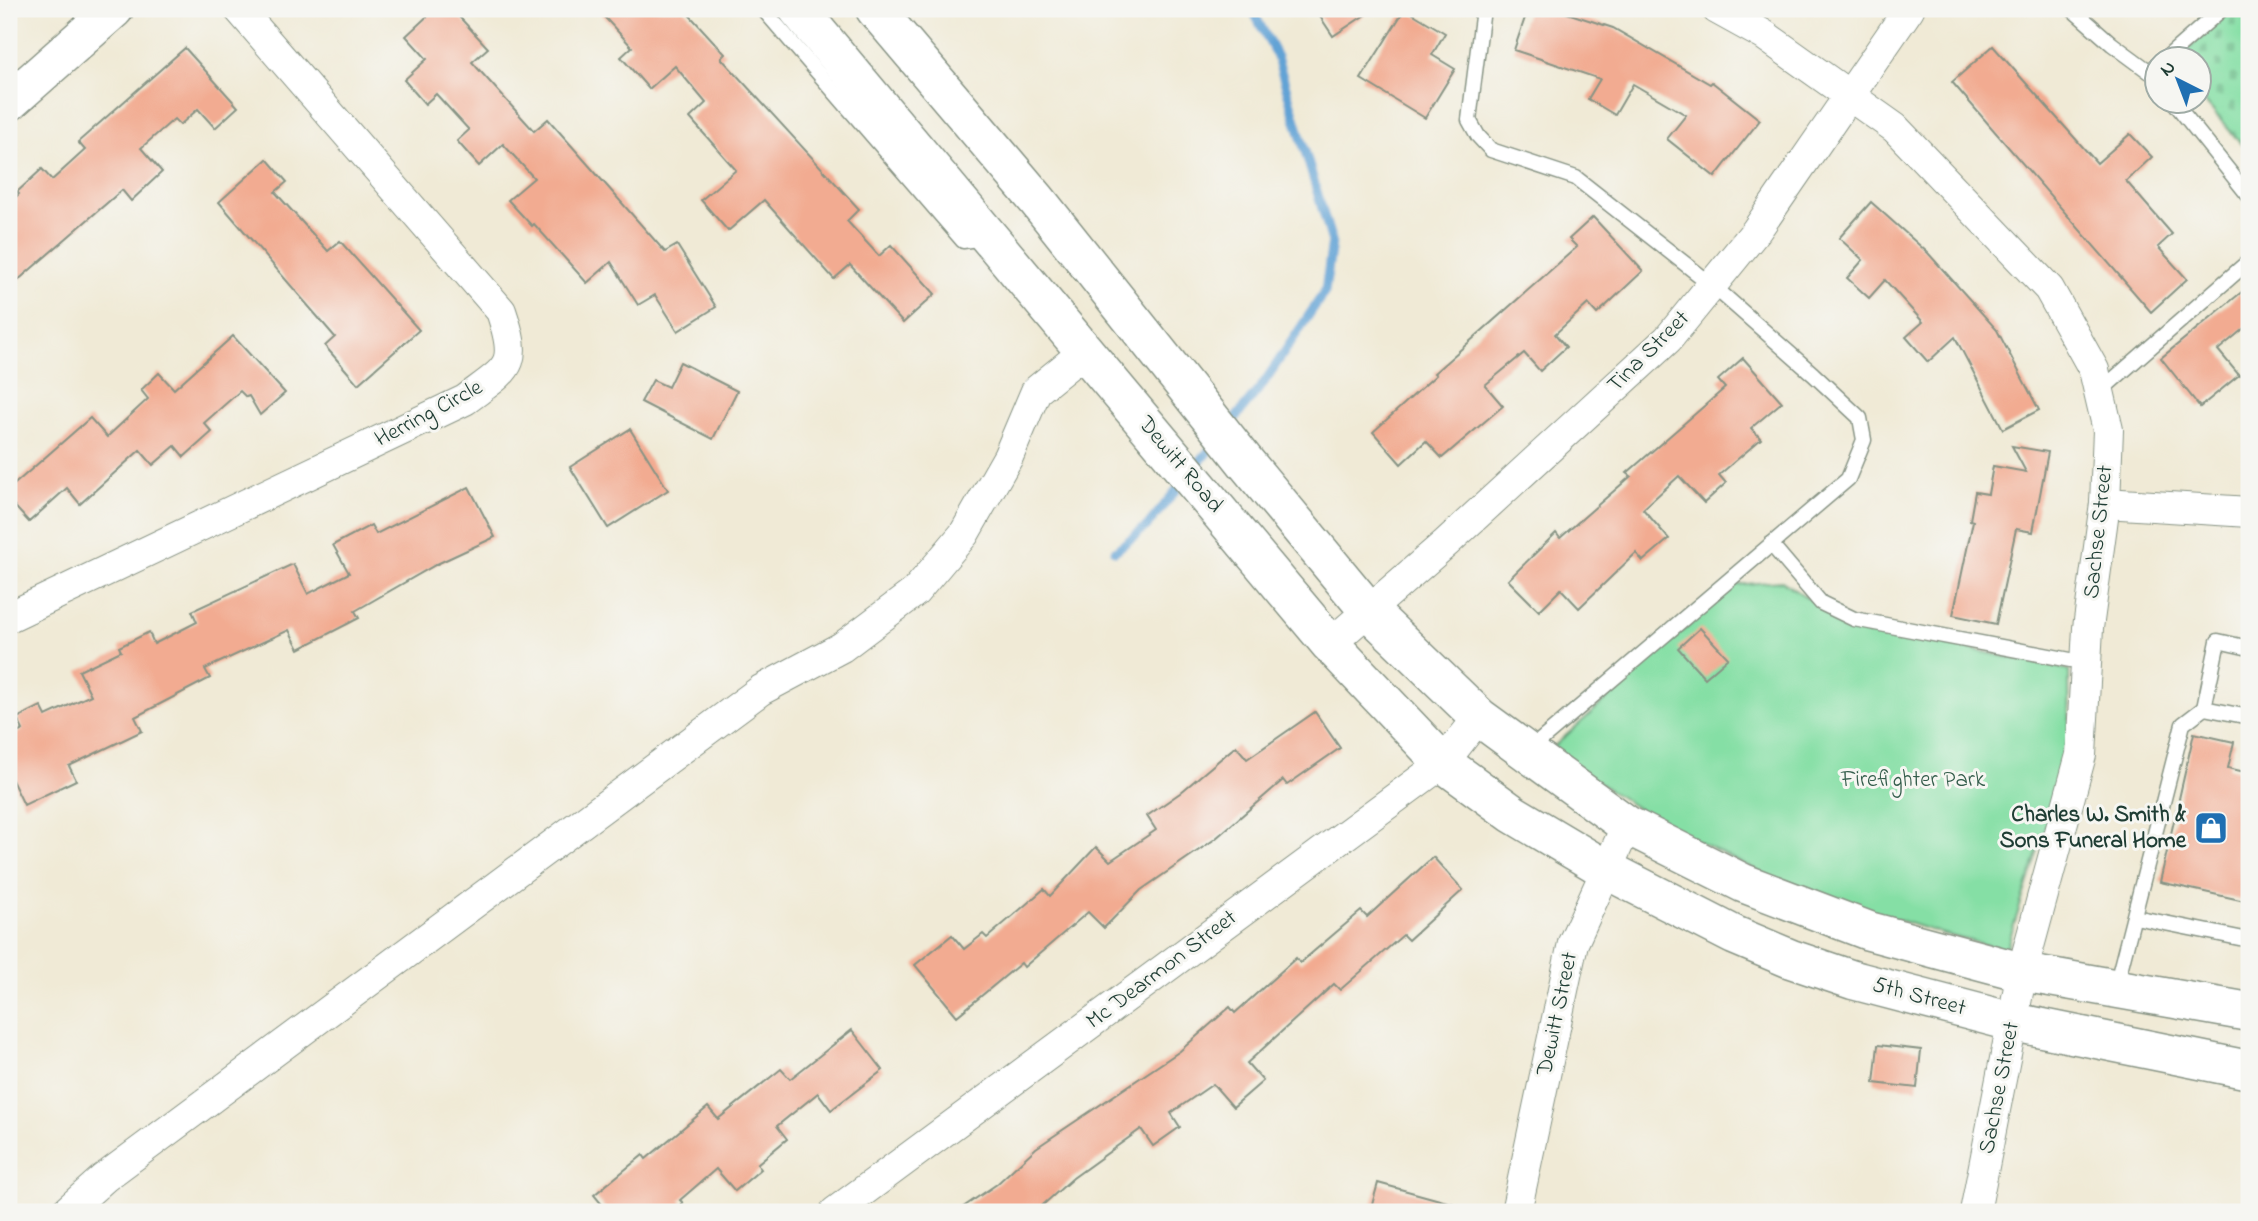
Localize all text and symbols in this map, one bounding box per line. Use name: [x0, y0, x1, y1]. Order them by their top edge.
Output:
north arrow: [2142, 46, 2212, 116]
text: N: [2154, 55, 2182, 84]
street label: Tina Street: [1600, 303, 1698, 401]
street label: Herring Circle: [369, 371, 490, 457]
street label: Dewitt Road: [1129, 409, 1230, 521]
street label: Sachse Street: [2076, 463, 2122, 600]
park label: Firefighter Park: [1840, 764, 1986, 798]
place label: Charles W. Smith & Sons Funeral Home: [2000, 799, 2187, 858]
shop icon: Charles W. Smith & Sons Funeral Home: [2192, 809, 2230, 847]
street label: Mc Dearmon Street: [1080, 902, 1245, 1038]
street label: Dewitt Street: [1529, 949, 1587, 1080]
street label: 5th Street: [1869, 969, 1970, 1025]
street label: Sachse Street: [1971, 1019, 2029, 1157]

